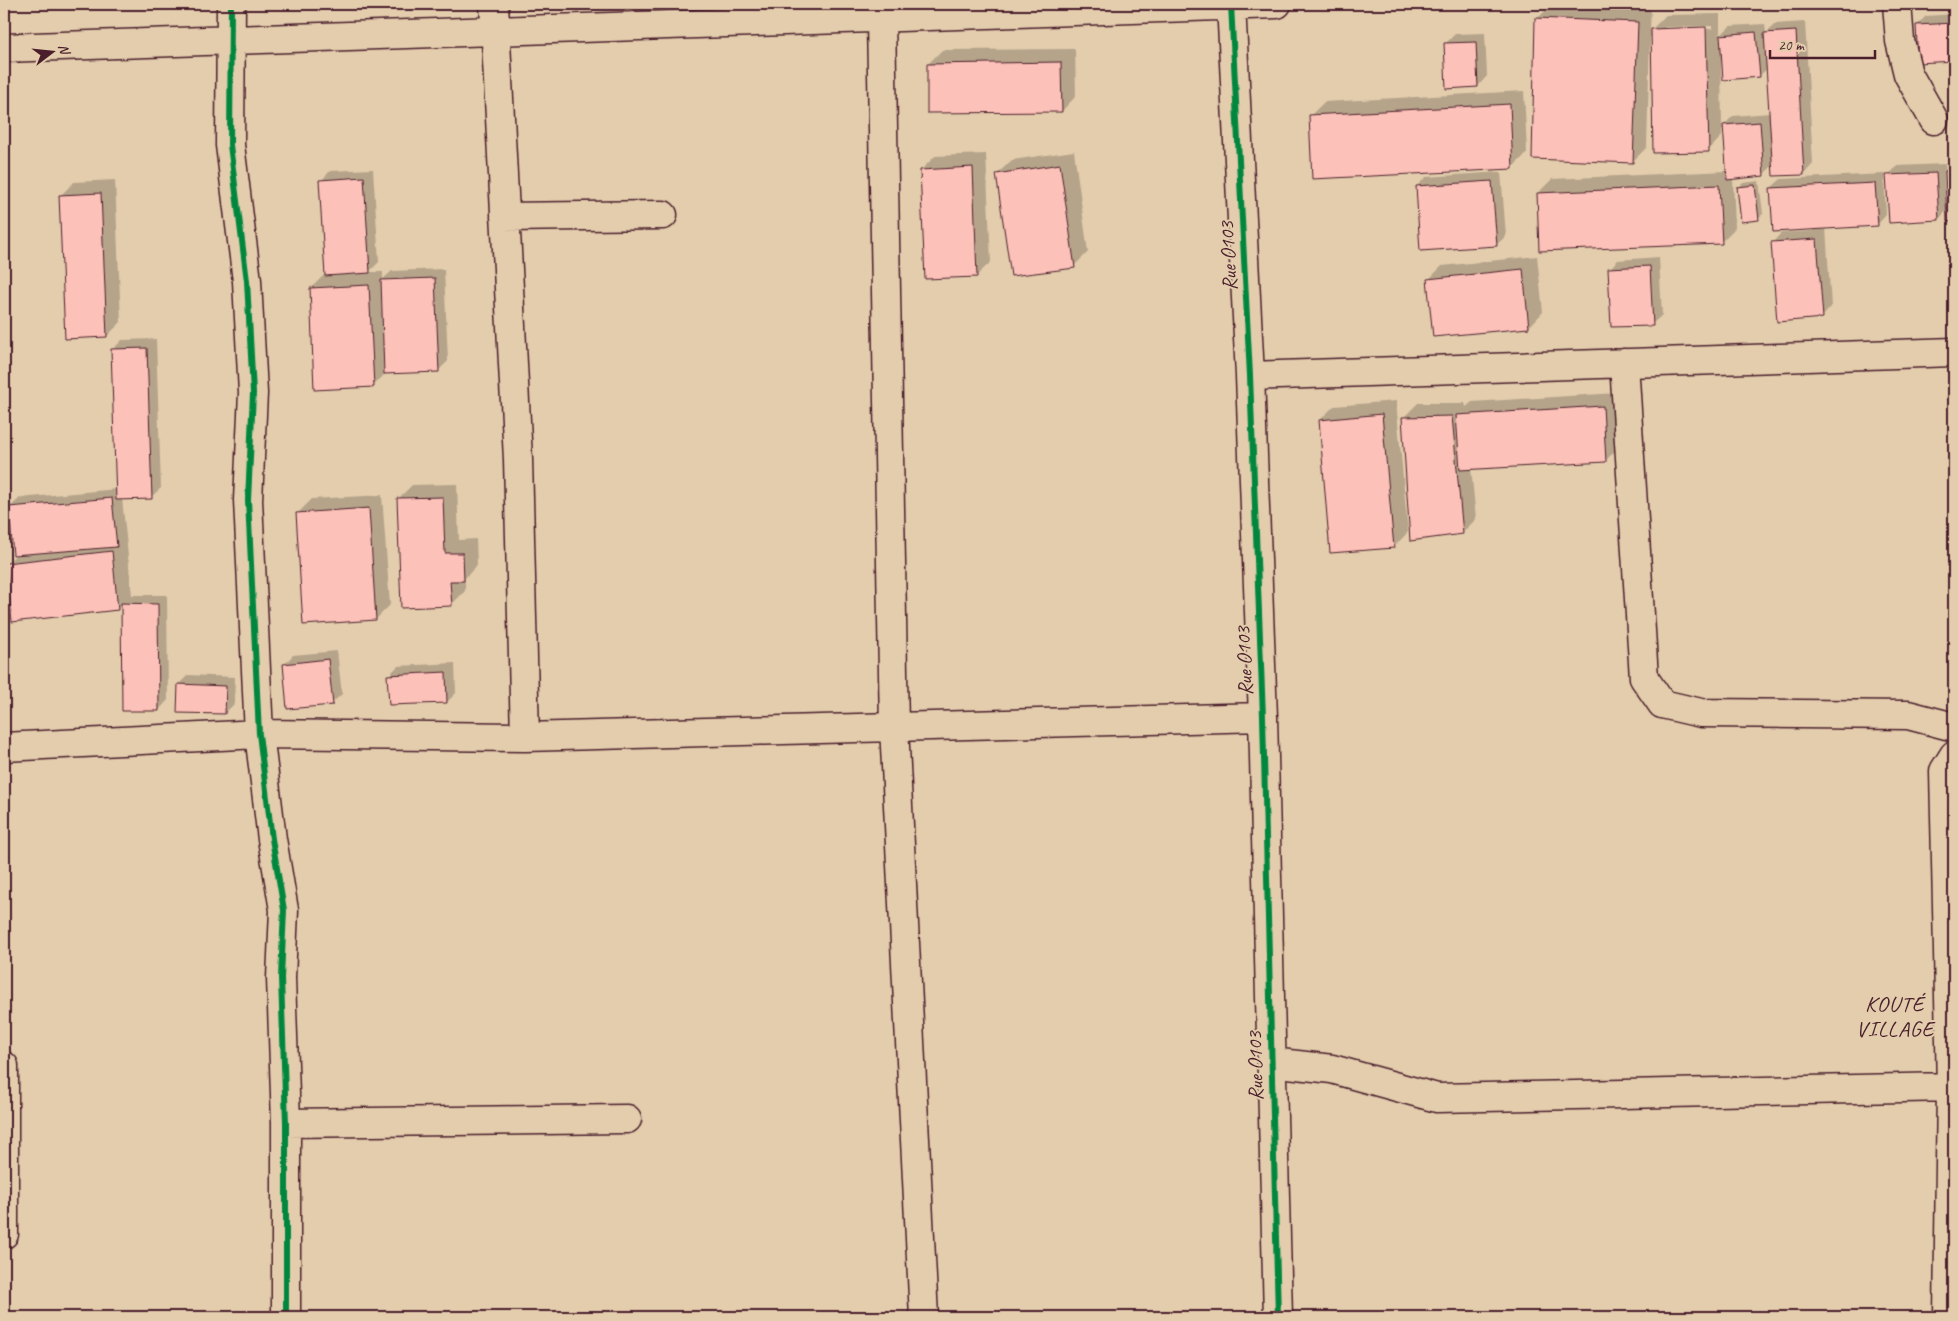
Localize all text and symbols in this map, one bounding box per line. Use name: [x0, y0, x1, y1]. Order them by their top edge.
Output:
north arrow: [28, 28, 78, 78]
scale bar: [1770, 28, 1876, 60]
text: 20 m: [1778, 36, 1805, 55]
text: N: [55, 42, 74, 57]
street label: Rue O103: [1213, 219, 1243, 291]
street label: Rue O103: [1230, 624, 1258, 696]
district label: KOUTÉ VILLAGE: [1856, 990, 1937, 1043]
street label: Rue O103: [1241, 1030, 1269, 1101]

